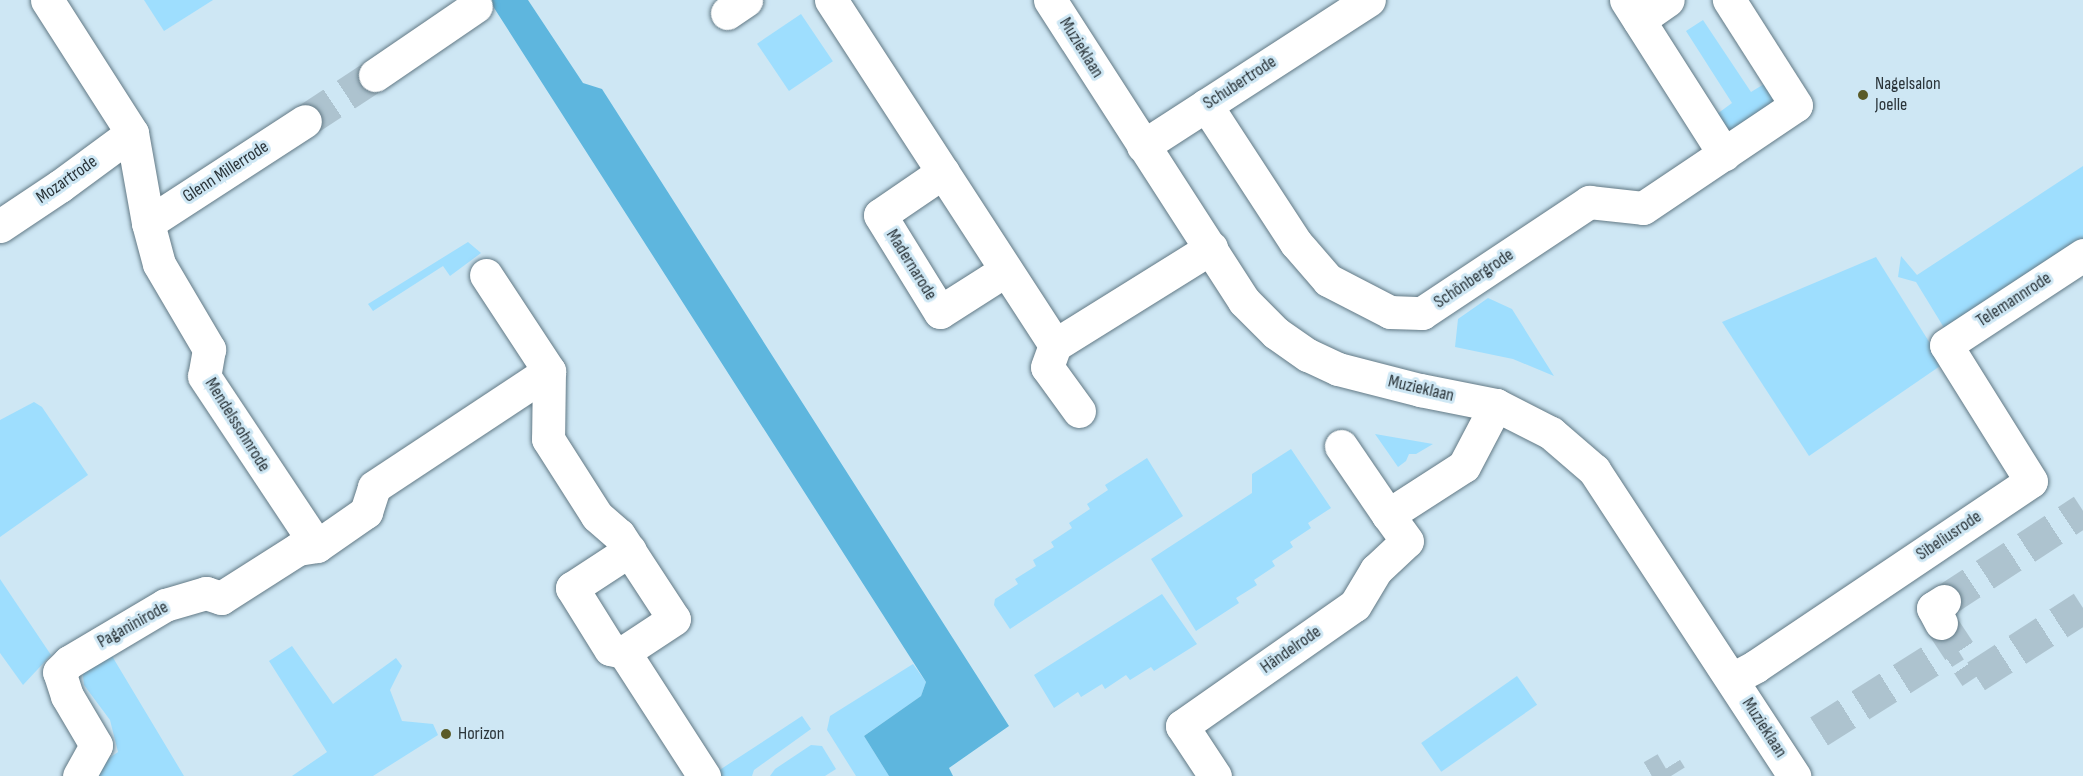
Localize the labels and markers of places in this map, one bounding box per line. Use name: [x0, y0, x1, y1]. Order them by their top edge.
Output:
place label: Nagelsalon Joelle: [1875, 74, 1941, 116]
marker: Nagelsalon Joelle: [1856, 88, 1870, 102]
place label: Horizon: [458, 723, 505, 745]
marker: Horizon: [439, 727, 453, 741]

